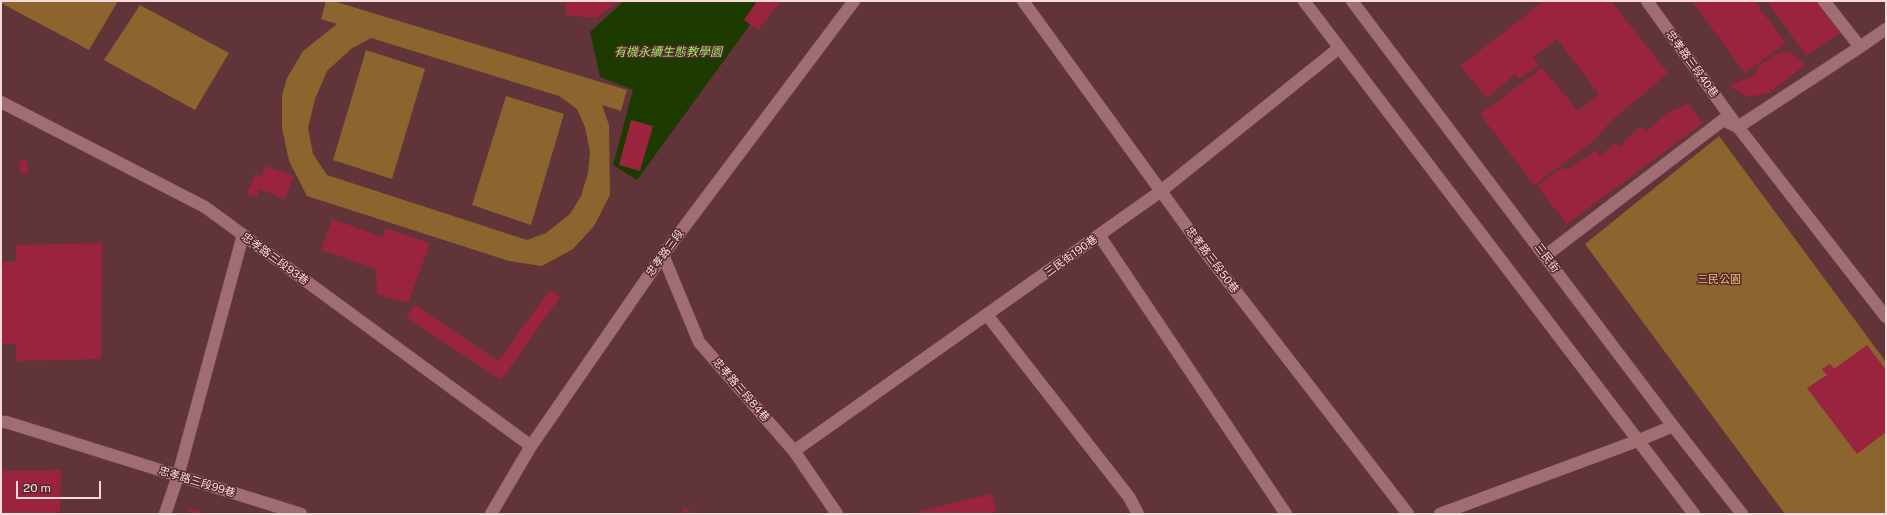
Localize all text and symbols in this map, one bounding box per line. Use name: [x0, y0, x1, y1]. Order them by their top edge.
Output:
street label: 忠孝路三段40巷: [1663, 28, 1721, 100]
water label: 有機永續生態教學園: [614, 45, 722, 59]
street label: 忠孝路三段50巷: [1183, 224, 1241, 296]
street label: 忠孝路三段: [643, 227, 687, 279]
street label: 忠孝路三段93巷: [239, 230, 311, 288]
street label: 三民街190巷: [1042, 232, 1100, 280]
street label: 三民街: [1532, 241, 1562, 275]
park label: 三民公園: [1697, 273, 1741, 287]
street label: 忠孝路三段84巷: [710, 355, 772, 425]
street label: 忠孝路三段99巷: [157, 464, 237, 500]
scale bar: [18, 473, 103, 499]
text: 20 m: [23, 481, 51, 495]

